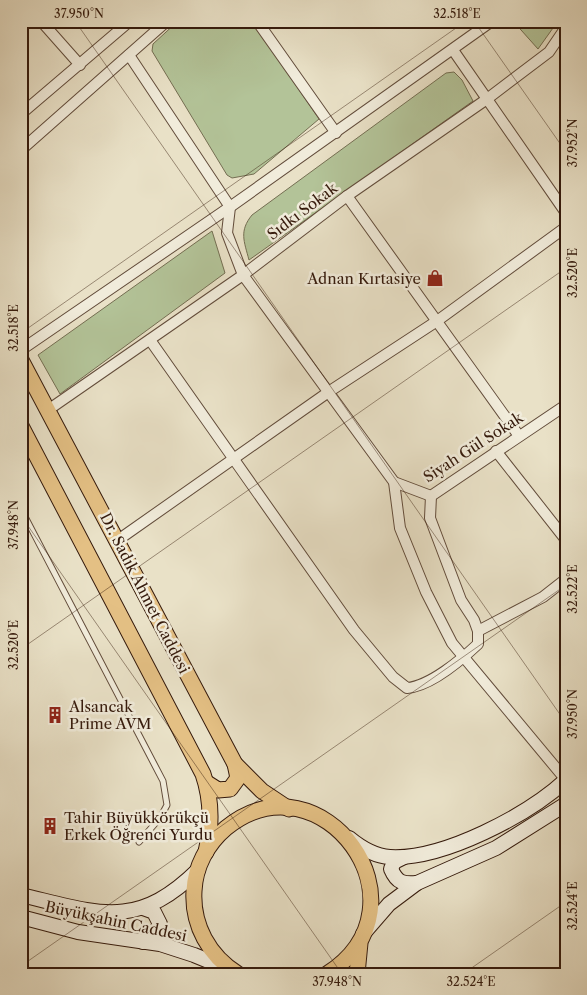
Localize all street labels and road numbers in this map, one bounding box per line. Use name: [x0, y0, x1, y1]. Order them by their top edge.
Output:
street label: Sıdkı Sokak: [263, 178, 342, 244]
street label: Siyah Gül Sokak: [419, 407, 528, 486]
street label: Dr. Sadık Ahmet Caddesi: [96, 509, 194, 677]
street label: Büyükşahin Caddesi: [43, 897, 189, 945]

